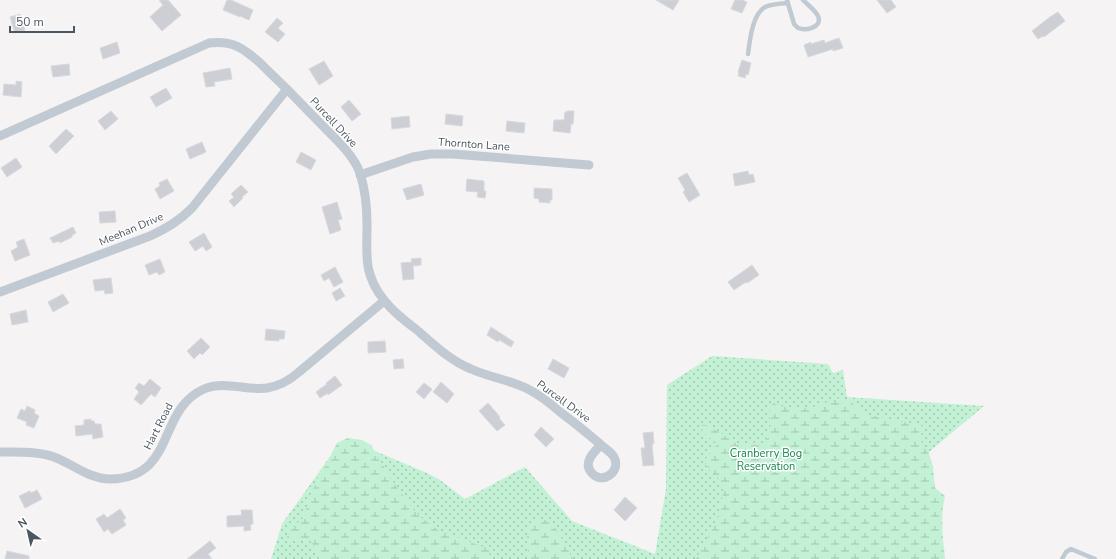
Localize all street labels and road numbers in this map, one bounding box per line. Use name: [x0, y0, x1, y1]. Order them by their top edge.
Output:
street label: Purcell Drive: [307, 94, 361, 151]
street label: Thornton Lane: [437, 135, 511, 155]
street label: Meehan Drive: [97, 209, 166, 250]
street label: Purcell Drive: [534, 377, 594, 426]
street label: Hart Road: [140, 400, 177, 452]

